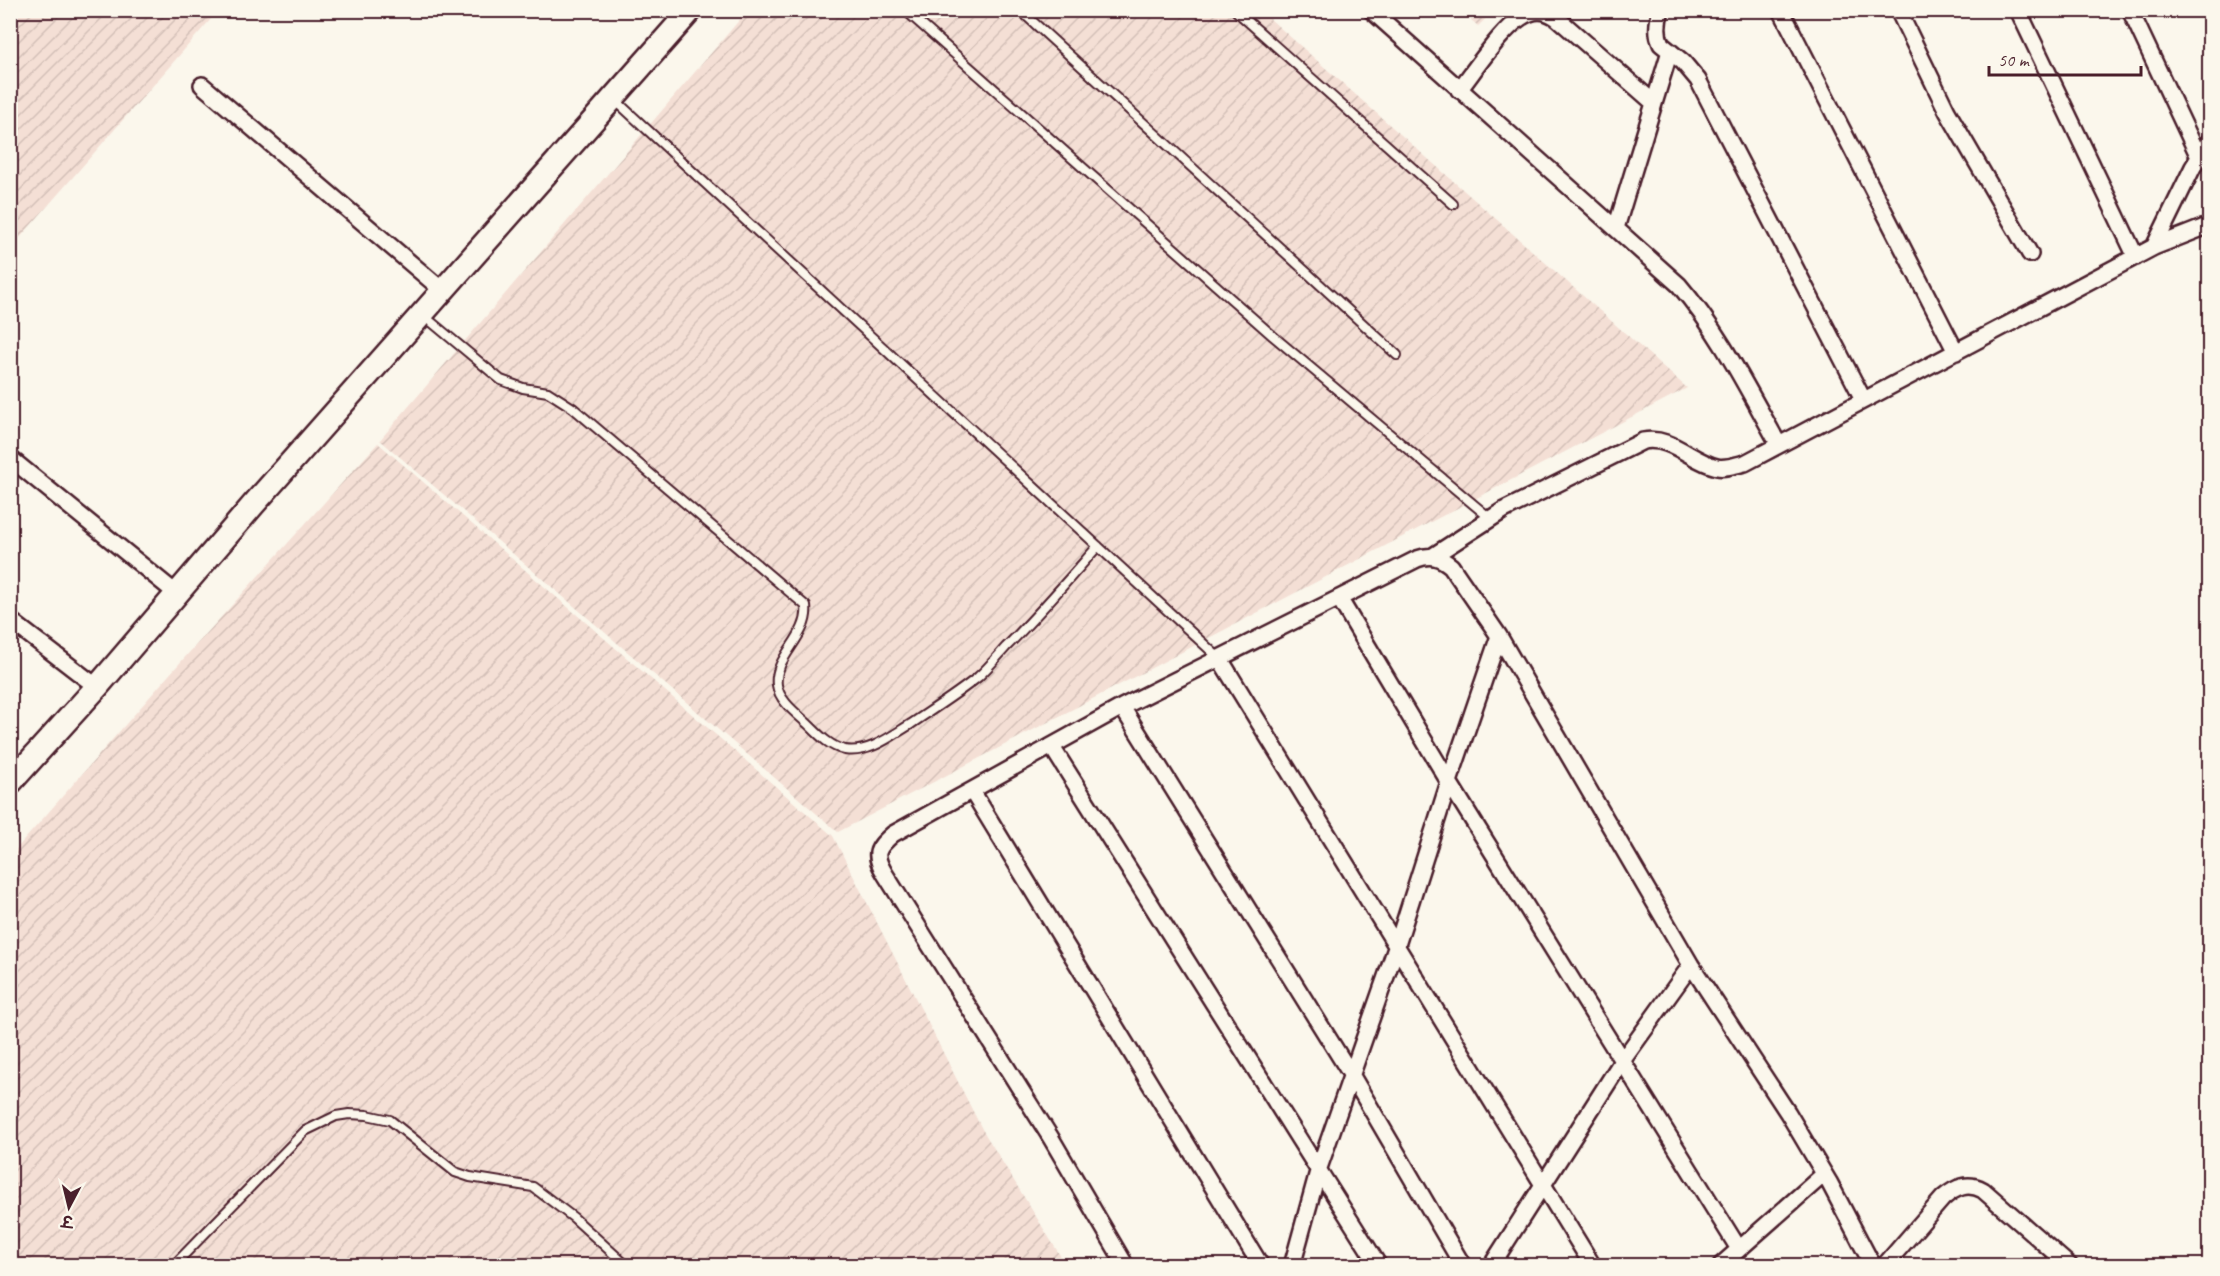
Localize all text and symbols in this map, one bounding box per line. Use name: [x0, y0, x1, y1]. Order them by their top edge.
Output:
scale bar: [1989, 39, 2140, 77]
text: 50 m: [1998, 49, 2031, 71]
north arrow: [39, 1177, 99, 1237]
text: उ: [59, 1210, 76, 1232]

